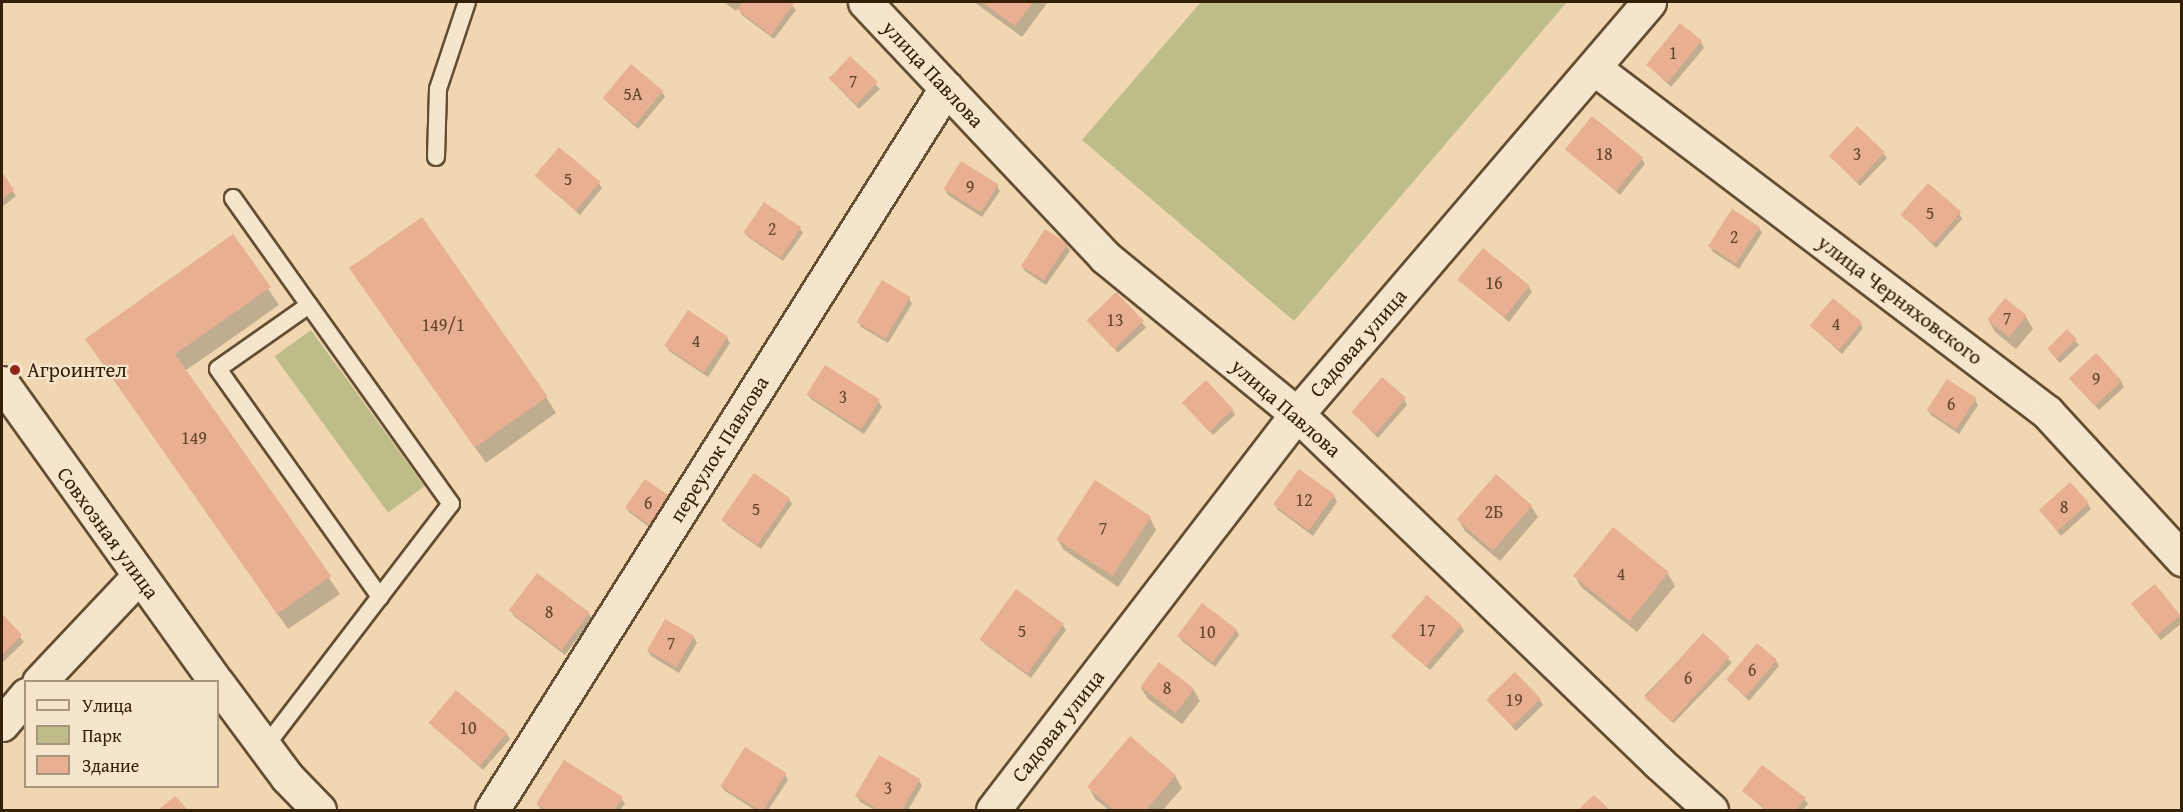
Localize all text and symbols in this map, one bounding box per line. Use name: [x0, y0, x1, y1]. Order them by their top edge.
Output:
street label: улица Павлова: [877, 15, 989, 133]
house number: 1: [1669, 42, 1677, 64]
house number: 7: [849, 70, 857, 92]
house number: 5А: [623, 83, 643, 105]
house number: 18: [1595, 143, 1613, 165]
house number: 3: [1853, 143, 1861, 165]
house number: 5: [564, 168, 572, 190]
house number: 9: [966, 176, 974, 198]
house number: 5: [1926, 202, 1934, 224]
house number: 2: [768, 218, 776, 240]
house number: 2: [1730, 226, 1738, 248]
street label: улица Черняховского: [1812, 230, 1988, 370]
house number: 16: [1485, 272, 1503, 294]
street label: Садовая улица: [1304, 284, 1412, 402]
house number: 7: [2003, 307, 2011, 329]
house number: 13: [1106, 309, 1124, 331]
house number: 4: [1832, 313, 1840, 335]
house number: 149/1: [421, 314, 465, 336]
house number: 4: [692, 330, 700, 352]
street label: улица Павлова: [1226, 353, 1346, 463]
place label: Агроинтел: [27, 357, 127, 383]
marker: Агроинтел: [8, 363, 22, 377]
house number: 9: [2092, 368, 2100, 390]
street label: переулок Павлова: [664, 371, 774, 527]
house number: 3: [839, 386, 847, 408]
house number: 6: [1947, 393, 1955, 415]
house number: 149: [181, 427, 207, 449]
street label: Совхозная улица: [52, 462, 164, 604]
house number: 12: [1295, 489, 1313, 511]
house number: 6: [644, 492, 652, 514]
house number: 8: [2060, 496, 2068, 518]
house number: 5: [752, 498, 760, 520]
house number: 2Б: [1485, 501, 1503, 523]
house number: 7: [1099, 517, 1107, 539]
house number: 4: [1617, 563, 1625, 585]
house number: 8: [545, 601, 553, 623]
house number: 17: [1418, 619, 1436, 641]
house number: 5: [1018, 620, 1026, 642]
house number: 10: [1198, 621, 1216, 643]
house number: 7: [667, 632, 675, 654]
house number: 6: [1748, 659, 1756, 681]
street label: Садовая улица: [1006, 665, 1110, 787]
house number: 6: [1684, 667, 1692, 689]
house number: 8: [1163, 677, 1171, 699]
legend: [24, 680, 219, 788]
house number: 19: [1505, 689, 1523, 711]
text: Улица: [82, 692, 132, 719]
house number: 10: [459, 717, 477, 739]
text: Парк: [82, 722, 121, 749]
text: Здание: [82, 752, 139, 779]
house number: 3: [884, 777, 892, 799]

